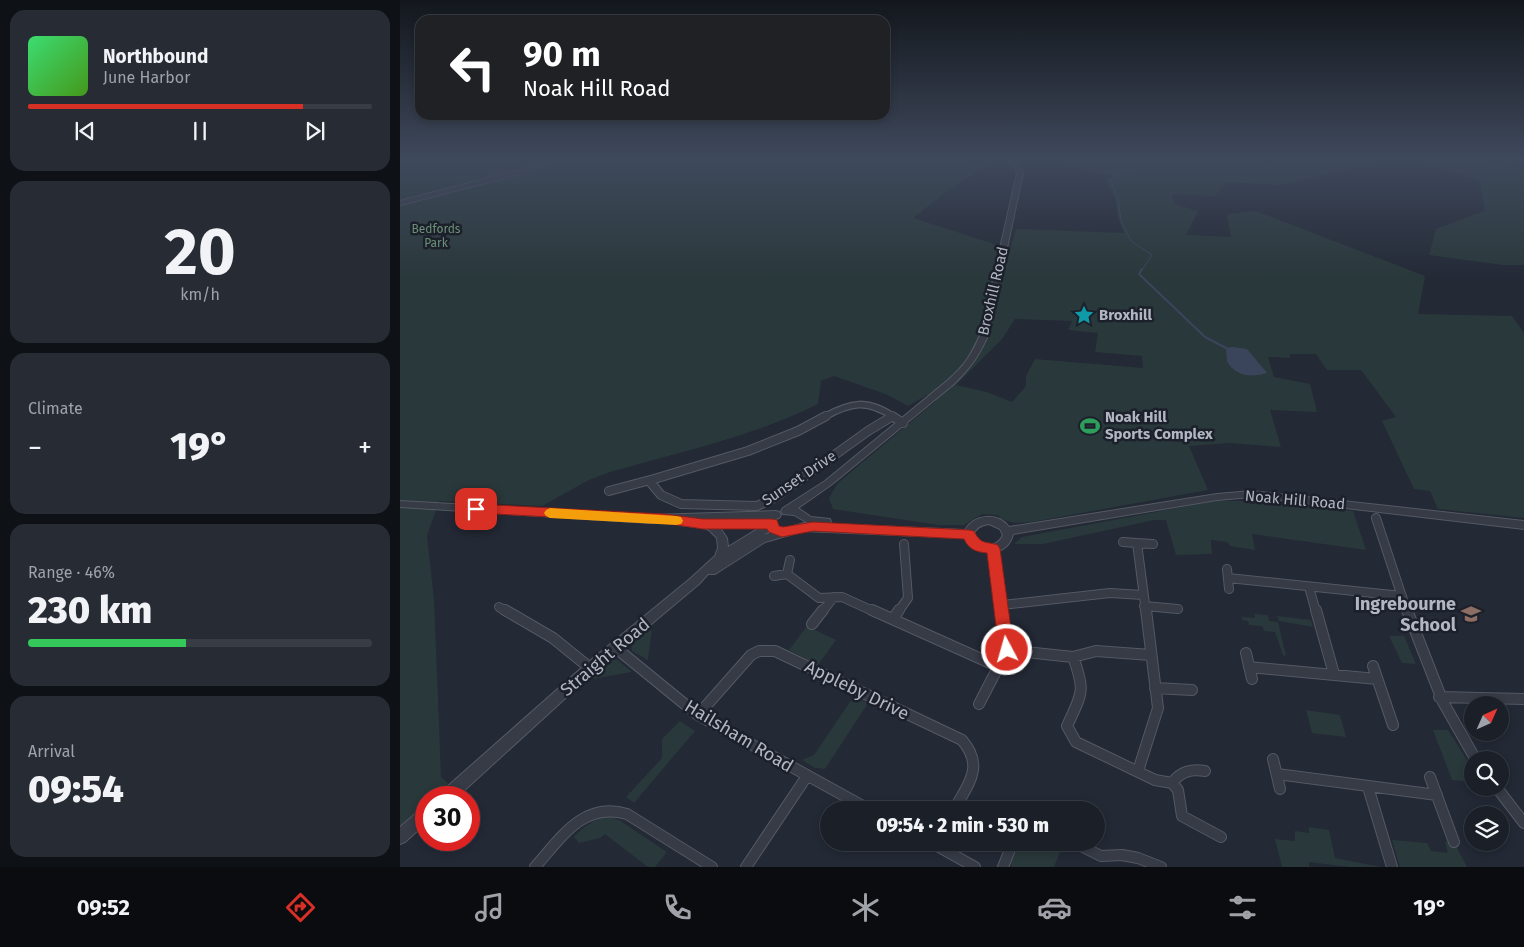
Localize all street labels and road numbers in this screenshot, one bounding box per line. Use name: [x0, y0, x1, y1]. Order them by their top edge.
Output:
street label: Broxhill Road: [974, 245, 1012, 337]
street label: Sunset Drive: [759, 447, 839, 509]
street label: Noak Hill Road: [1244, 487, 1346, 513]
street label: Straight Road: [556, 613, 654, 701]
street label: Appleby Drive: [801, 655, 913, 725]
street label: Hailsham Road: [681, 695, 797, 777]

